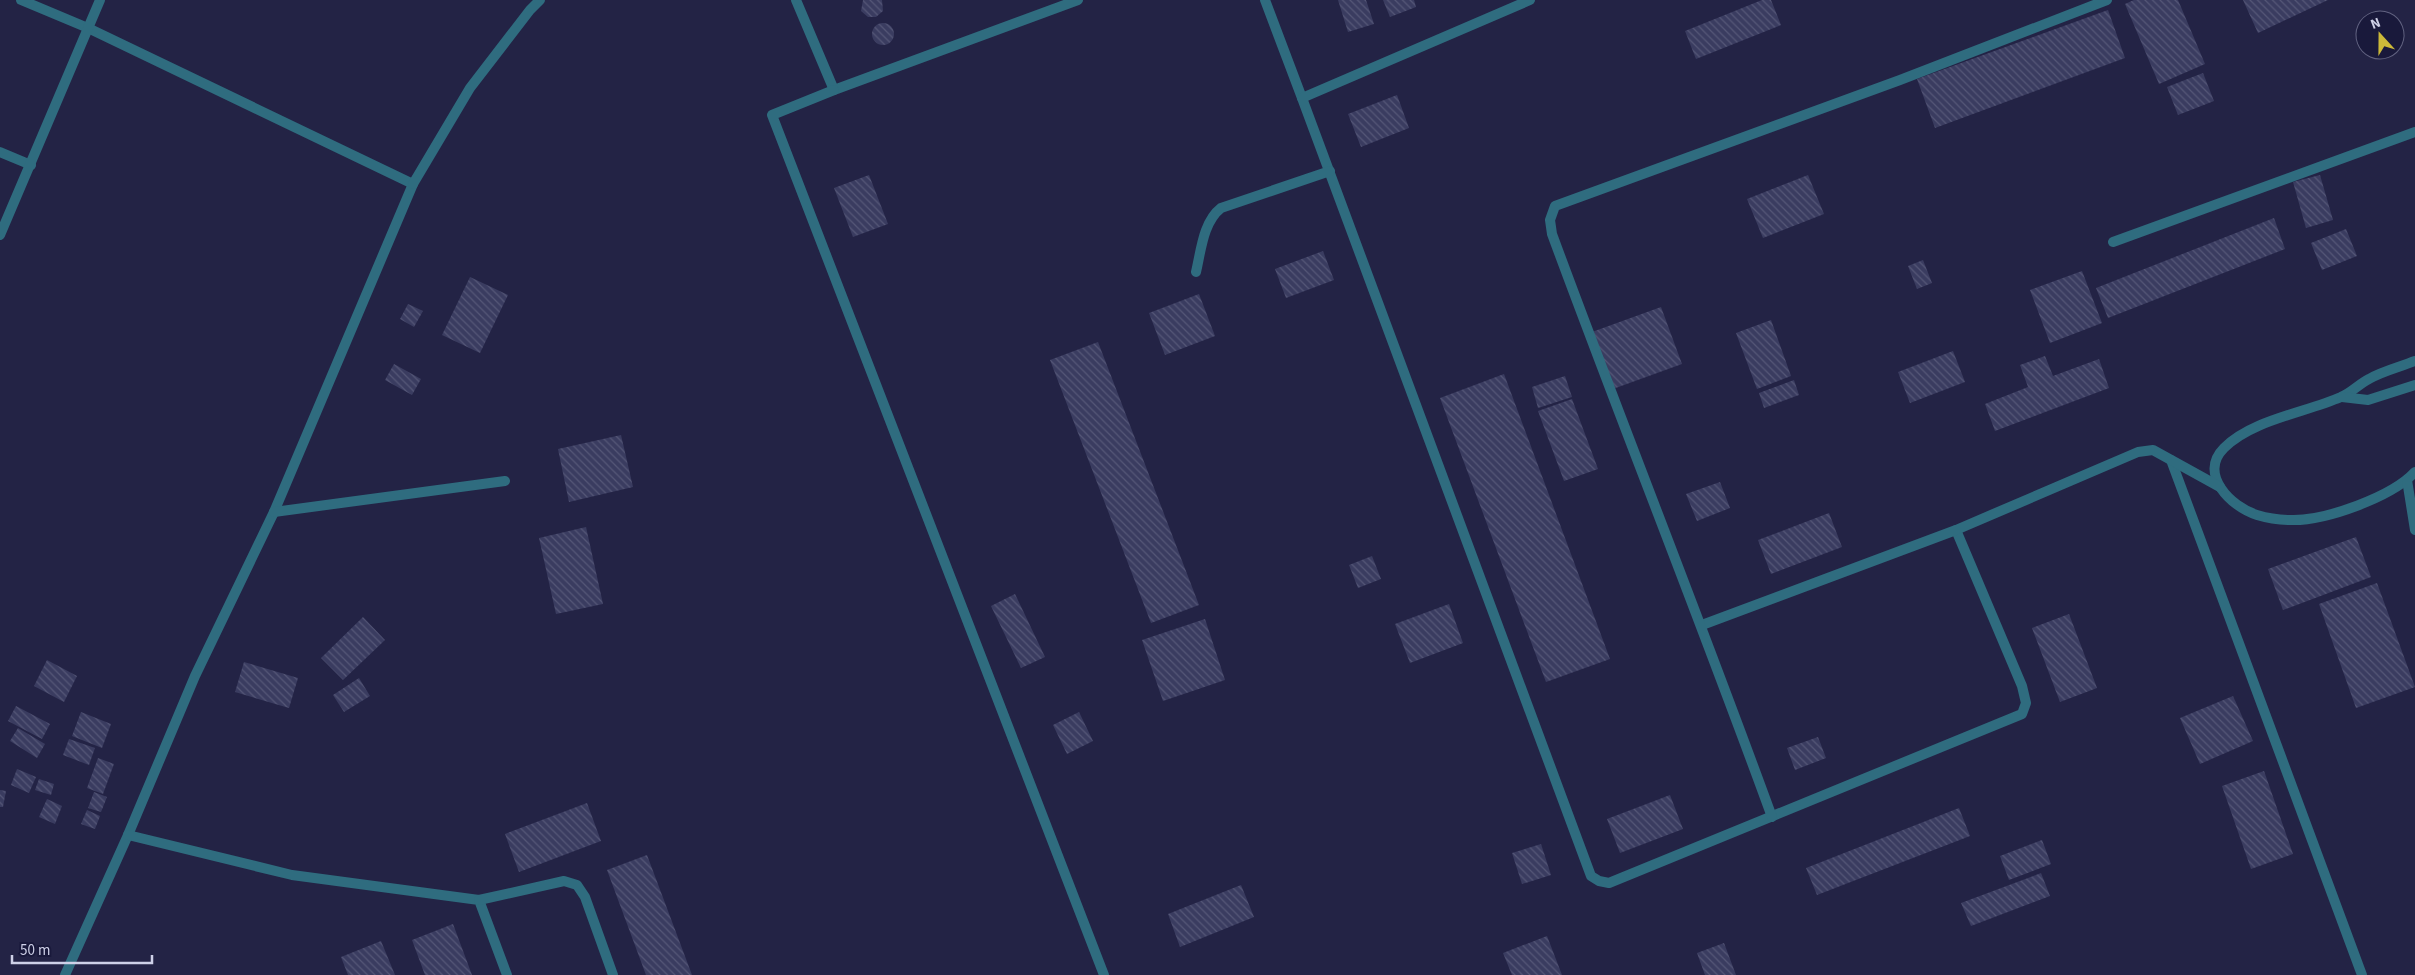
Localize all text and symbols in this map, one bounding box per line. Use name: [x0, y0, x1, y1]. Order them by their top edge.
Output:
north arrow: [2355, 10, 2405, 60]
text: N: [2368, 13, 2384, 35]
scale bar: [12, 932, 152, 964]
text: 50 m: [20, 940, 50, 961]

